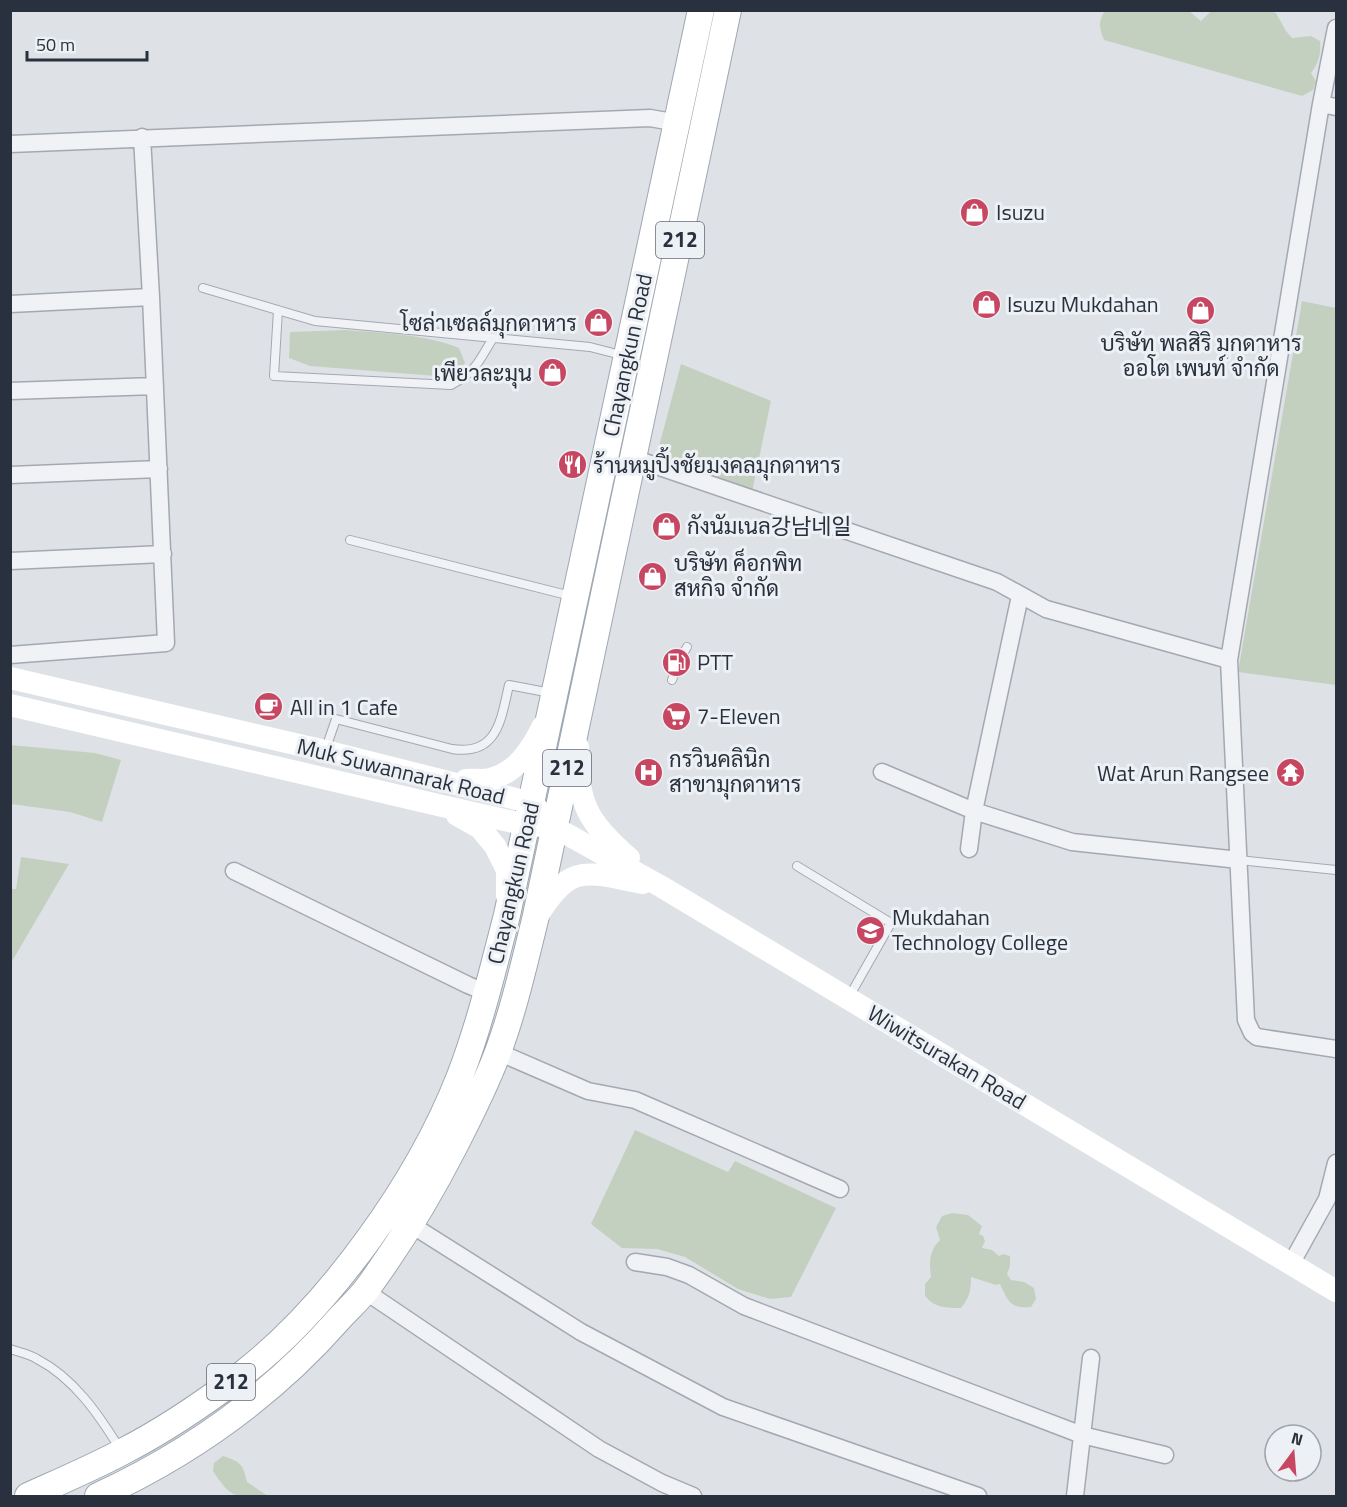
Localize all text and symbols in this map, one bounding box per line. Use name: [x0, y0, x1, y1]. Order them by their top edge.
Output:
scale bar: [27, 24, 147, 62]
text: 50 m: [36, 31, 75, 58]
place label: Isuzu: [996, 195, 1045, 229]
shop icon: Isuzu: [959, 196, 991, 228]
road number: 212: [656, 222, 704, 258]
street label: Chayangkun Road: [593, 270, 661, 440]
place label: Isuzu Mukdahan: [1007, 287, 1159, 321]
shop icon: Isuzu Mukdahan: [970, 288, 1002, 320]
shop icon: บริษัท พลสิริ มุกดาหาร ออโต เพนท์ จำกัด: [1185, 295, 1217, 327]
place label: โซล่าเซลล์มุกดาหาร: [400, 306, 577, 340]
shop icon: โซล่าเซลล์มุกดาหาร: [582, 307, 614, 339]
place label: บริษัท พลสิริ มุกดาหาร ออโต เพนท์ จำกัด: [1100, 326, 1302, 385]
place label: เพียวละมุน: [433, 356, 532, 390]
shop icon: เพียวละมุน: [537, 357, 569, 389]
place label: ร้านหมูปิ้งชัยมงคลมุกดาหาร: [593, 447, 841, 482]
restaurant icon: ร้านหมูปิ้งชัยมงคลมุกดาหาร: [556, 449, 588, 481]
place label: กังนัมเนล강남네일: [687, 509, 852, 543]
shop icon: กังนัมเนล강남네일: [650, 510, 682, 542]
place label: บริษัท ค็อกพิท สหกิจ จำกัด: [674, 546, 802, 605]
shop icon: บริษัท ค็อกพิท สหกิจ จำกัด: [637, 560, 669, 592]
place label: PTT: [697, 645, 734, 679]
fuel station icon: PTT: [660, 646, 692, 678]
place label: All in 1 Cafe: [290, 690, 398, 724]
cafe icon: All in 1 Cafe: [253, 691, 285, 723]
place label: 7-Eleven: [697, 699, 780, 733]
supermarket icon: 7-Eleven: [660, 700, 692, 732]
street label: Muk Suwannarak Road: [293, 729, 509, 813]
place label: กรวินคลินิก สาขามุกดาหาร: [669, 742, 801, 801]
road number: 212: [543, 750, 591, 786]
hospital icon: กรวินคลินิก สาขามุกดาหาร: [632, 756, 664, 788]
place label: Wat Arun Rangsee: [1097, 756, 1269, 790]
temple icon: Wat Arun Rangsee: [1274, 757, 1306, 789]
street label: Chayangkun Road: [478, 798, 548, 968]
place label: Mukdahan Technology College: [892, 900, 1068, 959]
school or university icon: Mukdahan Technology College: [855, 914, 887, 946]
street label: Wiwitsurakan Road: [861, 996, 1033, 1118]
road number: 212: [207, 1364, 255, 1400]
north arrow: [1263, 1423, 1323, 1483]
text: N: [1288, 1426, 1306, 1452]

